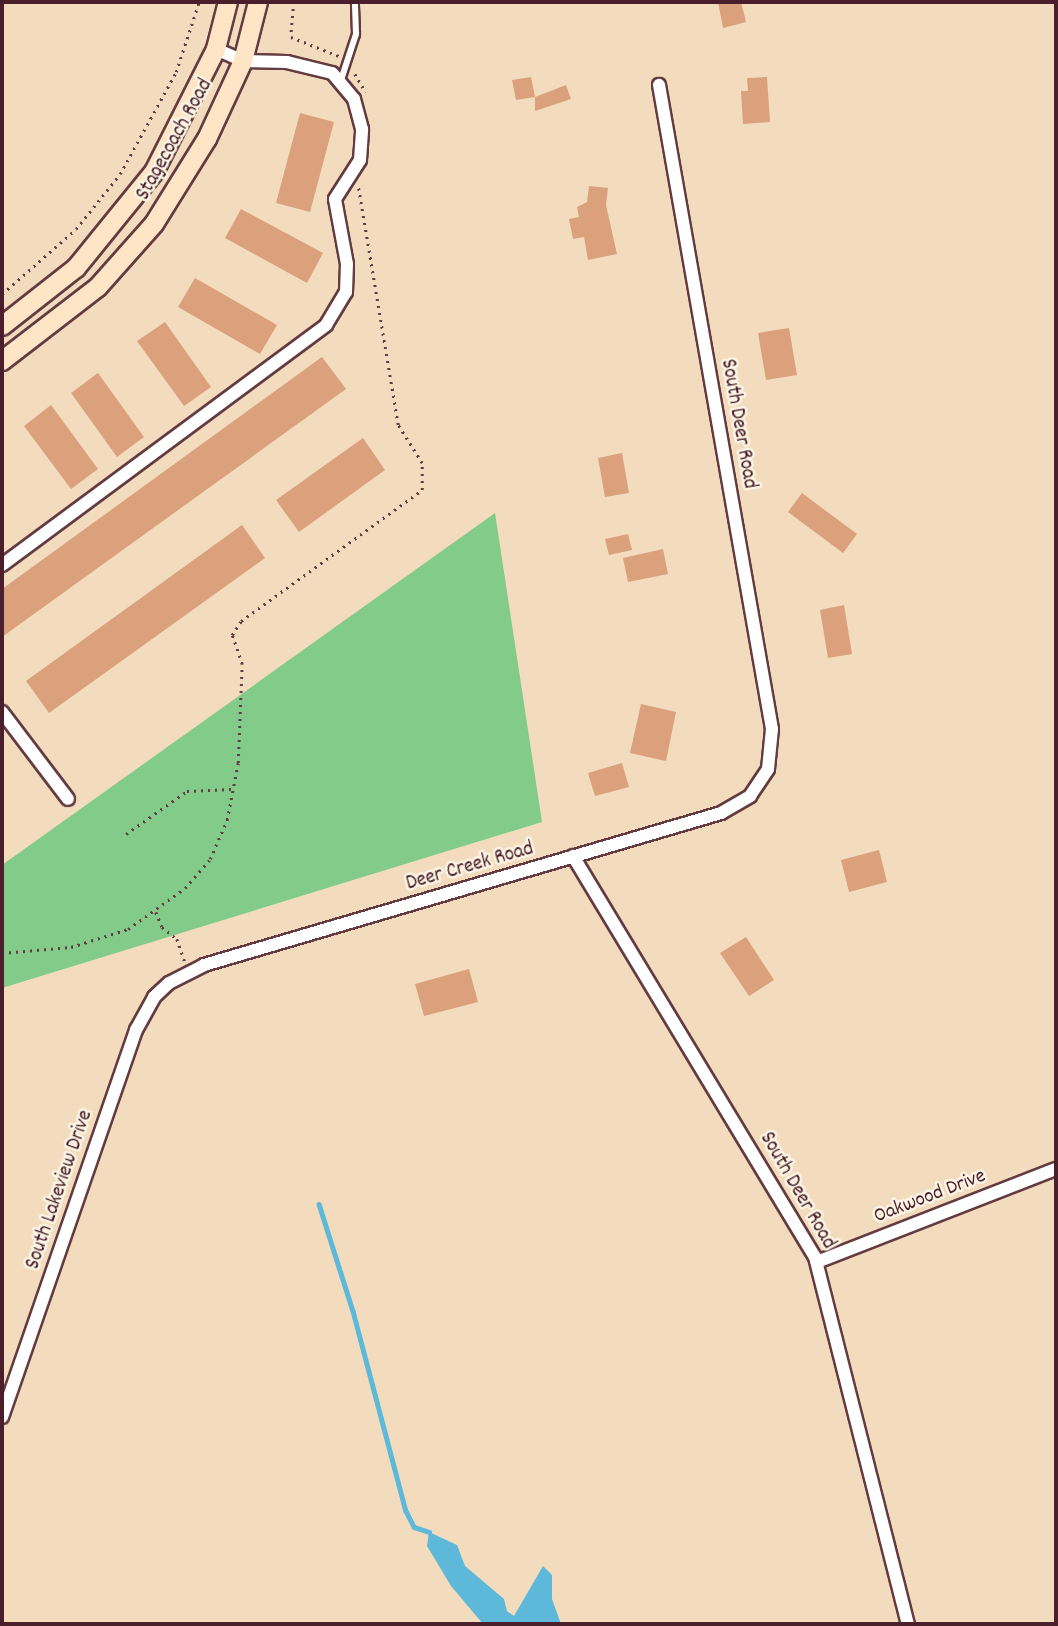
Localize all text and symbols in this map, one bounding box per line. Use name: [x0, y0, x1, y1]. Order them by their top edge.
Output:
street label: Stagecoach Road: [131, 75, 219, 205]
street label: South Deer Road: [714, 357, 762, 491]
street label: Deer Creek Road: [403, 837, 537, 897]
street label: South Lakeview Drive: [21, 1107, 99, 1273]
street label: South Deer Road: [753, 1128, 841, 1254]
street label: Oakwood Drive: [870, 1164, 990, 1230]

